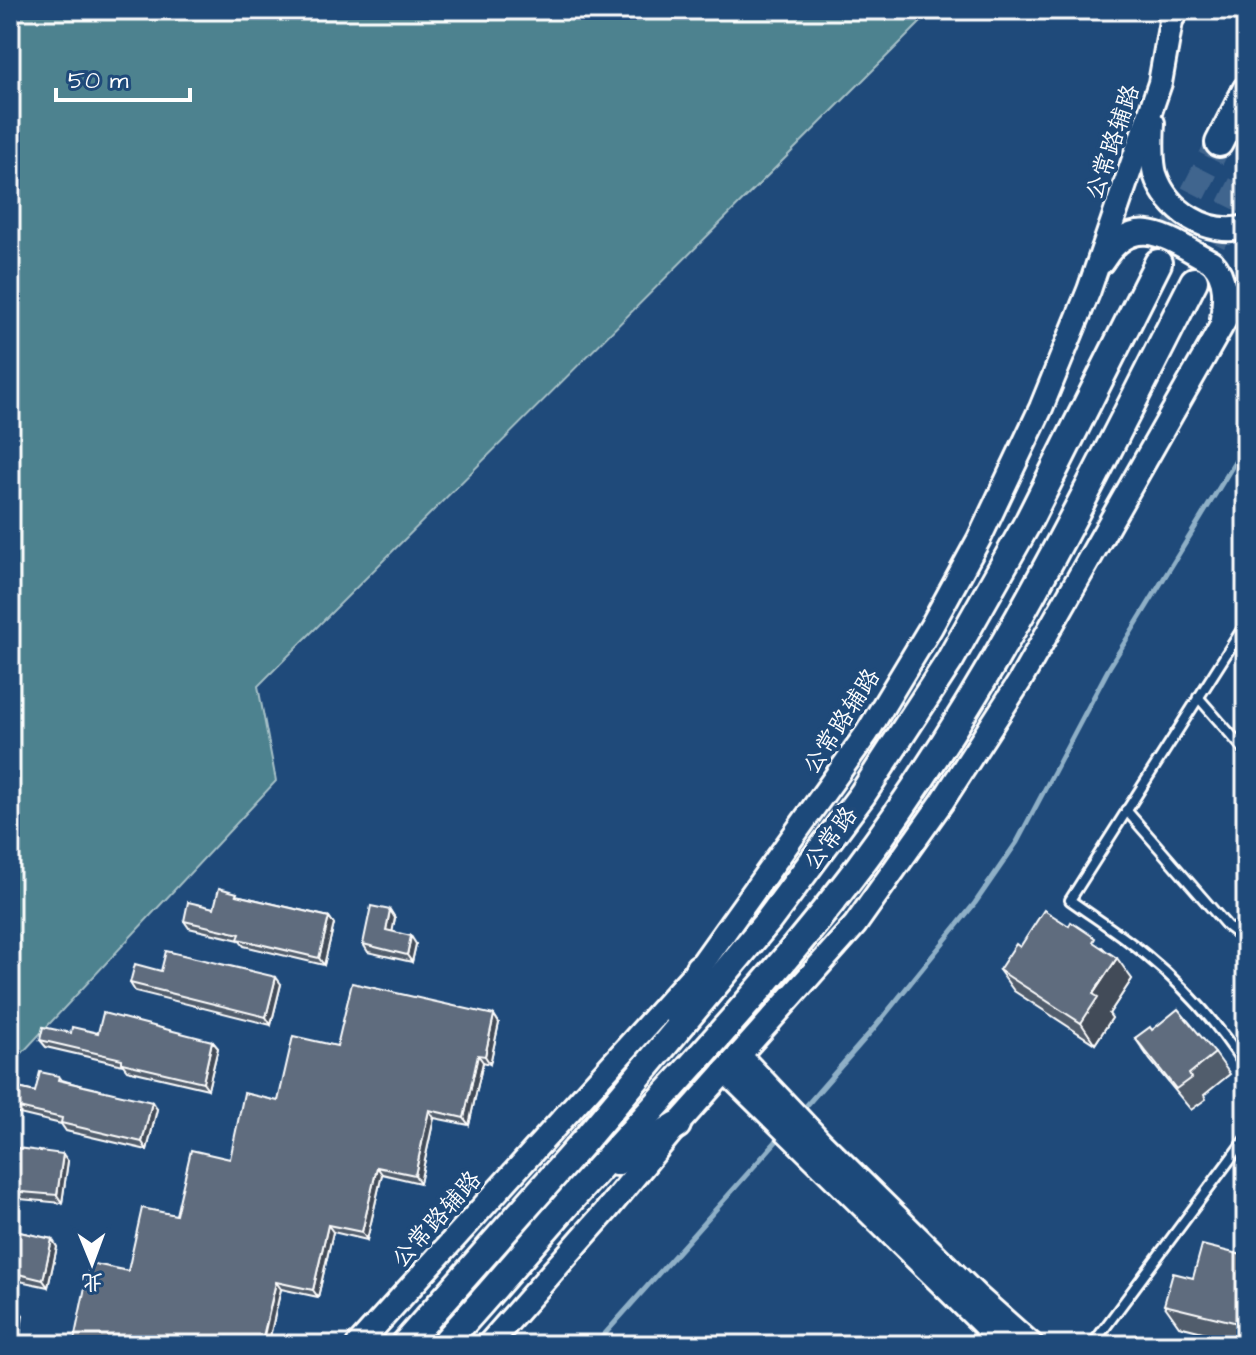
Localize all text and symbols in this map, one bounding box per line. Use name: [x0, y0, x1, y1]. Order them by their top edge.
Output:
scale bar: [56, 52, 190, 102]
text: 50 m: [68, 64, 129, 98]
street label: 公常路辅路: [1077, 80, 1149, 205]
street label: 公常路辅路: [795, 662, 889, 781]
street label: 公常路: [796, 800, 866, 878]
street label: 公常路辅路: [384, 1164, 490, 1276]
north arrow: [52, 1223, 132, 1303]
text: 北: [81, 1266, 104, 1297]

